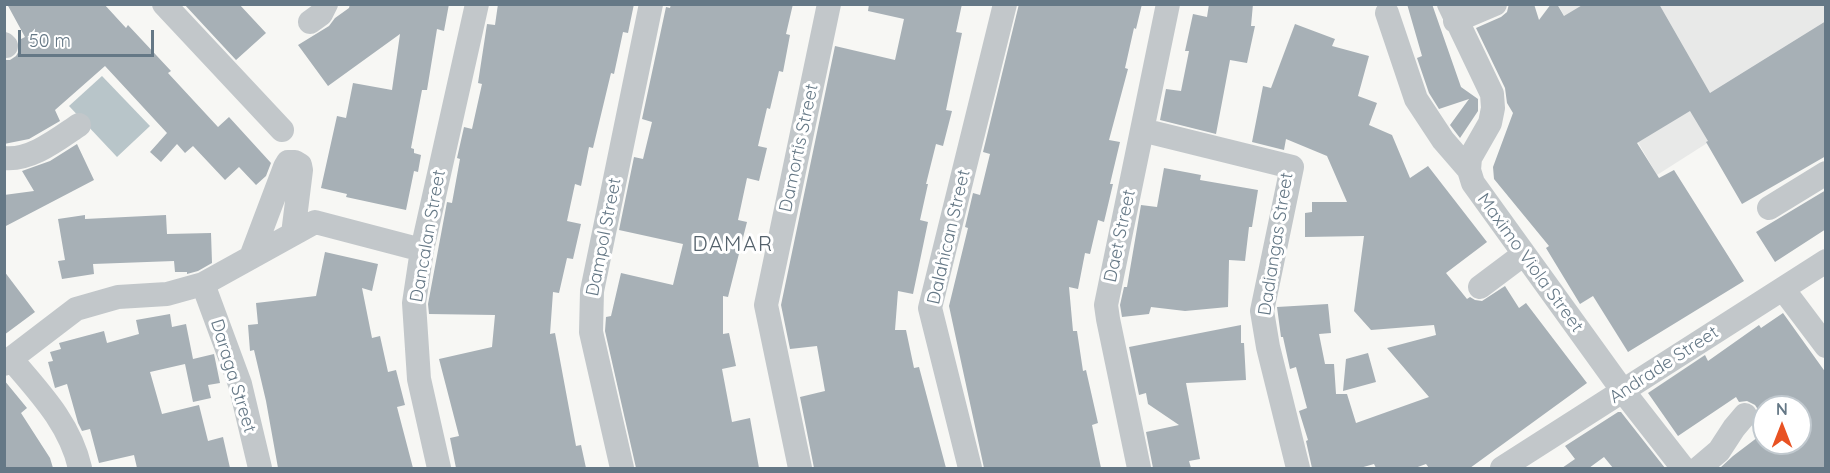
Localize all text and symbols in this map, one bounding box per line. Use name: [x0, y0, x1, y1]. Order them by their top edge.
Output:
scale bar: [21, 18, 158, 56]
text: 50 m: [29, 29, 71, 52]
street label: Damortis Street: [775, 82, 823, 214]
street label: Dalahican Street: [923, 167, 975, 307]
street label: Dancalan Street: [406, 168, 450, 304]
street label: Dadiangas Street: [1254, 171, 1298, 317]
street label: Dampol Street: [582, 176, 626, 298]
street label: Daet Street: [1100, 188, 1140, 284]
street label: Maximo Viola Street: [1472, 189, 1588, 337]
district label: DAMAR: [692, 232, 774, 258]
street label: Daraga Street: [205, 317, 261, 435]
street label: Andrade Street: [1605, 322, 1723, 408]
north arrow: [1752, 395, 1812, 455]
text: N: [1776, 399, 1788, 419]

